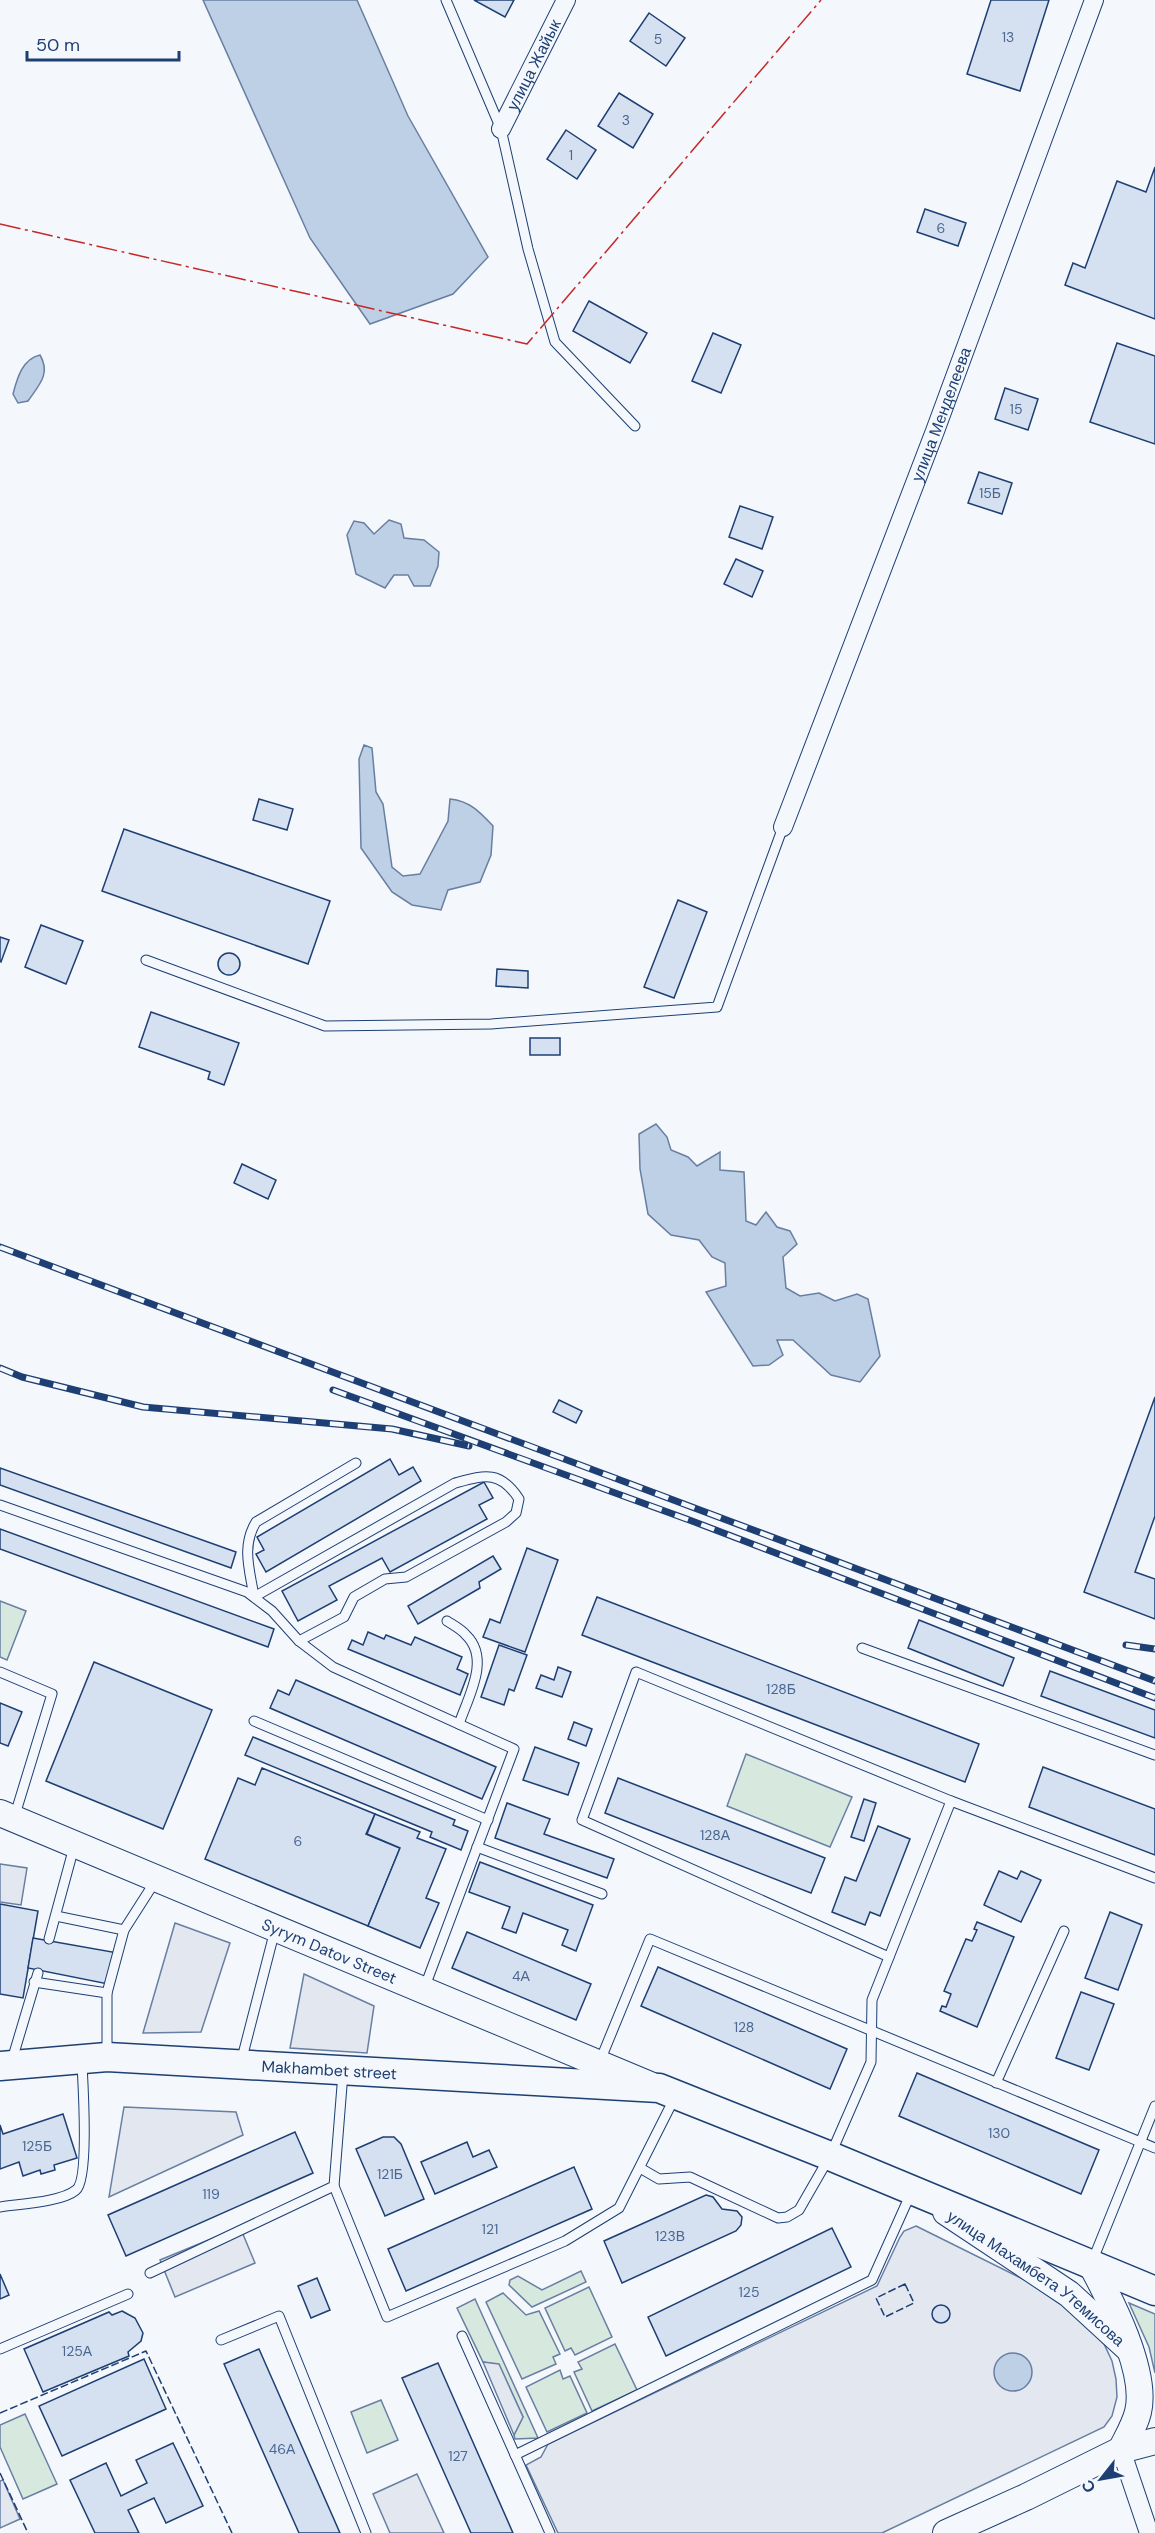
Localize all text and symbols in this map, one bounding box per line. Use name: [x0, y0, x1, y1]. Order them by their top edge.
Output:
street label: улица Жайык: [502, 15, 566, 114]
scale bar: [27, 24, 178, 62]
house number: 13: [1002, 28, 1014, 46]
house number: 5: [654, 30, 662, 48]
text: 50 m: [36, 33, 80, 57]
house number: 3: [622, 111, 630, 129]
house number: 1: [569, 146, 573, 164]
house number: 6: [937, 219, 945, 237]
street label: улица Менделеева: [907, 344, 976, 484]
house number: 15: [1010, 400, 1022, 418]
house number: 15Б: [979, 484, 1001, 502]
house number: 128Б: [766, 1680, 796, 1698]
house number: 128А: [700, 1826, 731, 1844]
house number: 6: [294, 1832, 302, 1850]
street label: Syrym Datov Street: [259, 1914, 400, 1989]
house number: 4А: [512, 1967, 531, 1985]
house number: 128: [734, 2018, 754, 2036]
street label: Makhambet street: [261, 2056, 398, 2084]
house number: 130: [988, 2124, 1010, 2142]
house number: 125Б: [22, 2137, 52, 2155]
house number: 121Б: [377, 2165, 403, 2183]
house number: 119: [202, 2185, 220, 2203]
street label: улица Махамбета Утемисова: [943, 2206, 1129, 2351]
house number: 121: [482, 2220, 498, 2238]
house number: 123В: [655, 2227, 685, 2245]
house number: 125: [739, 2283, 759, 2301]
house number: 125А: [62, 2342, 93, 2360]
house number: 46А: [269, 2440, 296, 2458]
house number: 127: [448, 2447, 468, 2465]
north arrow: [1071, 2449, 1131, 2509]
text: С: [1076, 2476, 1101, 2497]

